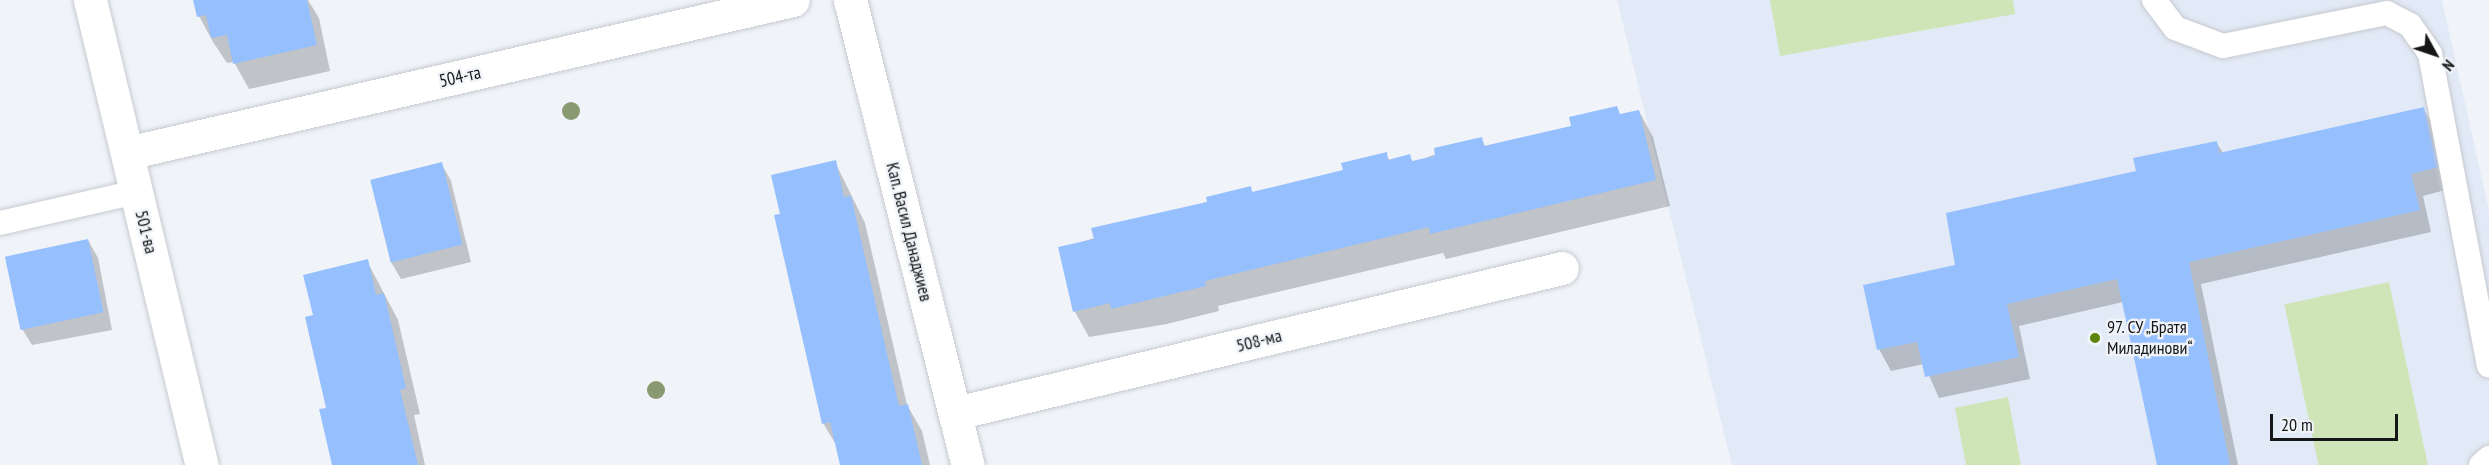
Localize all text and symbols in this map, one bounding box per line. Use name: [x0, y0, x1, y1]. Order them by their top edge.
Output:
north arrow: [2405, 24, 2465, 84]
text: N: [2438, 56, 2459, 75]
street label: 504-та: [437, 62, 483, 92]
street label: Кап. Васил Данаджиев: [881, 159, 937, 305]
street label: 501-ва: [130, 208, 162, 256]
place label: 97. СУ „Братя Миладинови“: [2107, 317, 2193, 360]
street label: 508-ма: [1234, 325, 1284, 357]
marker: 97. СУ „Братя Миладинови“: [2088, 331, 2102, 345]
scale bar: [2273, 402, 2400, 440]
text: 20 m: [2281, 413, 2313, 436]

